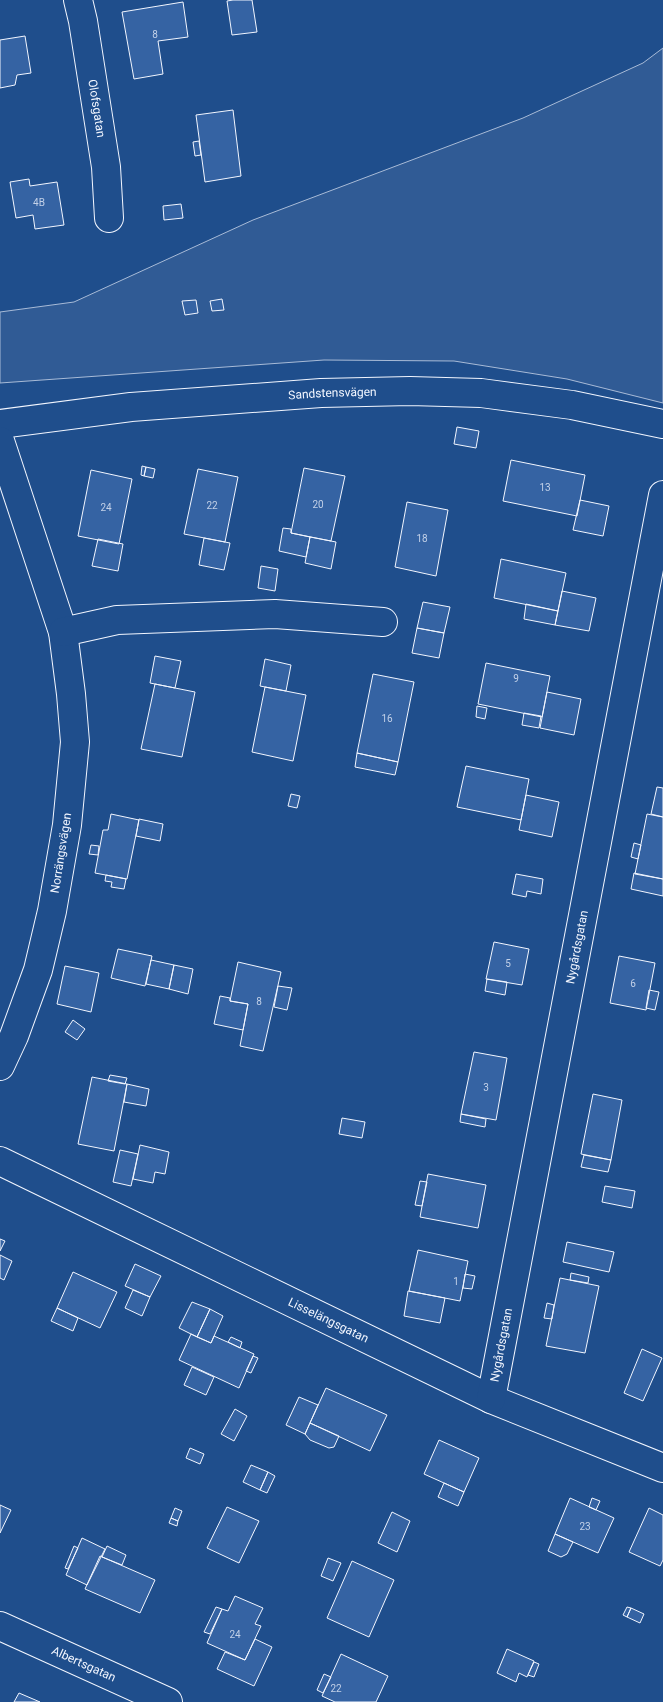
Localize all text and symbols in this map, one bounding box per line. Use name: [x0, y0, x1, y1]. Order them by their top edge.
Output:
house number: 8: [152, 29, 158, 40]
street label: Olofsgatan: [85, 78, 108, 138]
house number: 4B: [33, 197, 45, 208]
street label: Sandstensvägen: [288, 385, 377, 402]
house number: 13: [539, 482, 551, 493]
house number: 20: [312, 499, 324, 510]
house number: 22: [206, 500, 218, 511]
house number: 24: [100, 502, 112, 513]
house number: 18: [416, 533, 428, 544]
house number: 9: [513, 673, 519, 684]
house number: 16: [381, 713, 393, 724]
street label: Norrängsvägen: [48, 812, 74, 894]
street label: Nygårdsgatan: [563, 909, 591, 985]
house number: 5: [505, 958, 511, 969]
house number: 6: [630, 978, 636, 989]
house number: 8: [256, 996, 262, 1007]
house number: 3: [483, 1082, 489, 1093]
house number: 1: [453, 1276, 459, 1287]
street label: Lisselängsgatan: [286, 1295, 371, 1346]
street label: Nygårdsgatan: [487, 1307, 515, 1383]
house number: 23: [579, 1521, 591, 1532]
house number: 24: [229, 1629, 241, 1640]
street label: Albertsgatan: [50, 1643, 118, 1684]
house number: 22: [330, 1683, 342, 1694]

